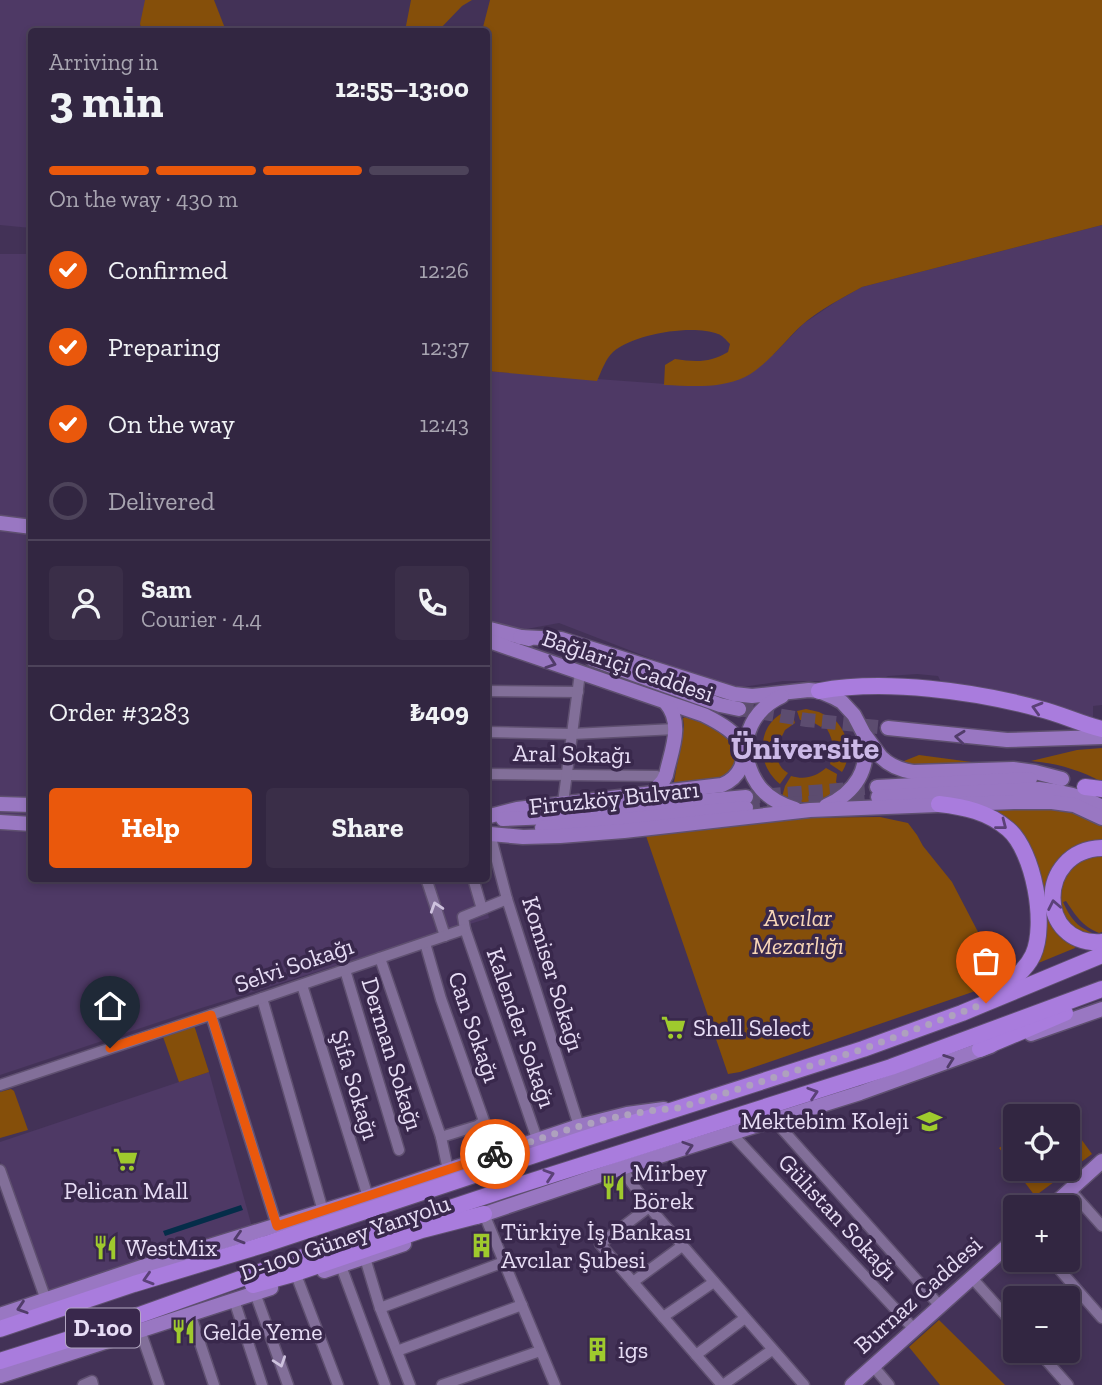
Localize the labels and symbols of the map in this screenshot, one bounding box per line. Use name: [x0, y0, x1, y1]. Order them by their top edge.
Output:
street label: Bağlariçi Caddesi: [539, 623, 718, 709]
one-way arrow: [544, 655, 556, 669]
one-way arrow: [1031, 702, 1043, 717]
district label: Üniversite: [731, 729, 879, 767]
one-way arrow: [955, 729, 966, 744]
street label: Aral Sokağı: [513, 738, 632, 769]
street label: Firuzköy Bulvarı: [528, 774, 701, 821]
one-way arrow: [995, 817, 1007, 830]
street label: Komiser Sokağı: [516, 893, 591, 1055]
one-way arrow: [1047, 899, 1062, 911]
one-way arrow: [430, 902, 444, 914]
park label: Avcılar Mezarlığı: [752, 903, 844, 960]
street label: Selvi Sokağı: [231, 931, 357, 998]
pin: [956, 931, 1016, 1003]
street label: Kalender Sokağı: [481, 944, 562, 1112]
street label: Can Sokağı: [442, 968, 507, 1086]
street label: Derman Sokağı: [355, 974, 430, 1134]
pin: [80, 976, 140, 1048]
place label: Shell Select: [693, 1013, 811, 1042]
supermarket icon: Shell Select: [659, 1014, 687, 1042]
street label: Şifa Sokağı: [325, 1026, 386, 1144]
one-way arrow: [943, 1054, 955, 1068]
one-way arrow: [806, 1087, 818, 1101]
place label: Mektebim Koleji: [741, 1106, 909, 1135]
school or university icon: Mektebim Koleji: [915, 1107, 943, 1135]
courier: [460, 1119, 530, 1189]
one-way arrow: [682, 1140, 694, 1155]
supermarket icon: Pelican Mall: [112, 1146, 140, 1174]
street label: Gülistan Sokağı: [772, 1147, 905, 1286]
place label: Mirbey Börek: [633, 1158, 708, 1215]
one-way arrow: [543, 1169, 555, 1184]
restaurant icon: Mirbey Börek: [599, 1173, 627, 1201]
place label: Pelican Mall: [64, 1176, 188, 1205]
street label: D-100 Güney Yanyolu: [236, 1188, 454, 1287]
place label: Türkiye İş Bankası Avcılar Şubesi: [501, 1217, 692, 1274]
one-way arrow: [233, 1229, 245, 1244]
street label: Burnaz Caddesi: [848, 1229, 988, 1360]
building icon: Türkiye İş Bankası Avcılar Şubesi: [467, 1232, 495, 1260]
place label: WestMix: [125, 1233, 217, 1262]
restaurant icon: WestMix: [91, 1234, 119, 1262]
one-way arrow: [142, 1271, 154, 1286]
one-way arrow: [16, 1299, 28, 1314]
road number: D-100: [66, 1308, 140, 1348]
place label: Gelde Yeme: [203, 1317, 322, 1346]
restaurant icon: Gelde Yeme: [169, 1318, 197, 1346]
place label: igs: [618, 1335, 648, 1364]
building icon: igs: [584, 1336, 612, 1364]
one-way arrow: [272, 1355, 286, 1367]

